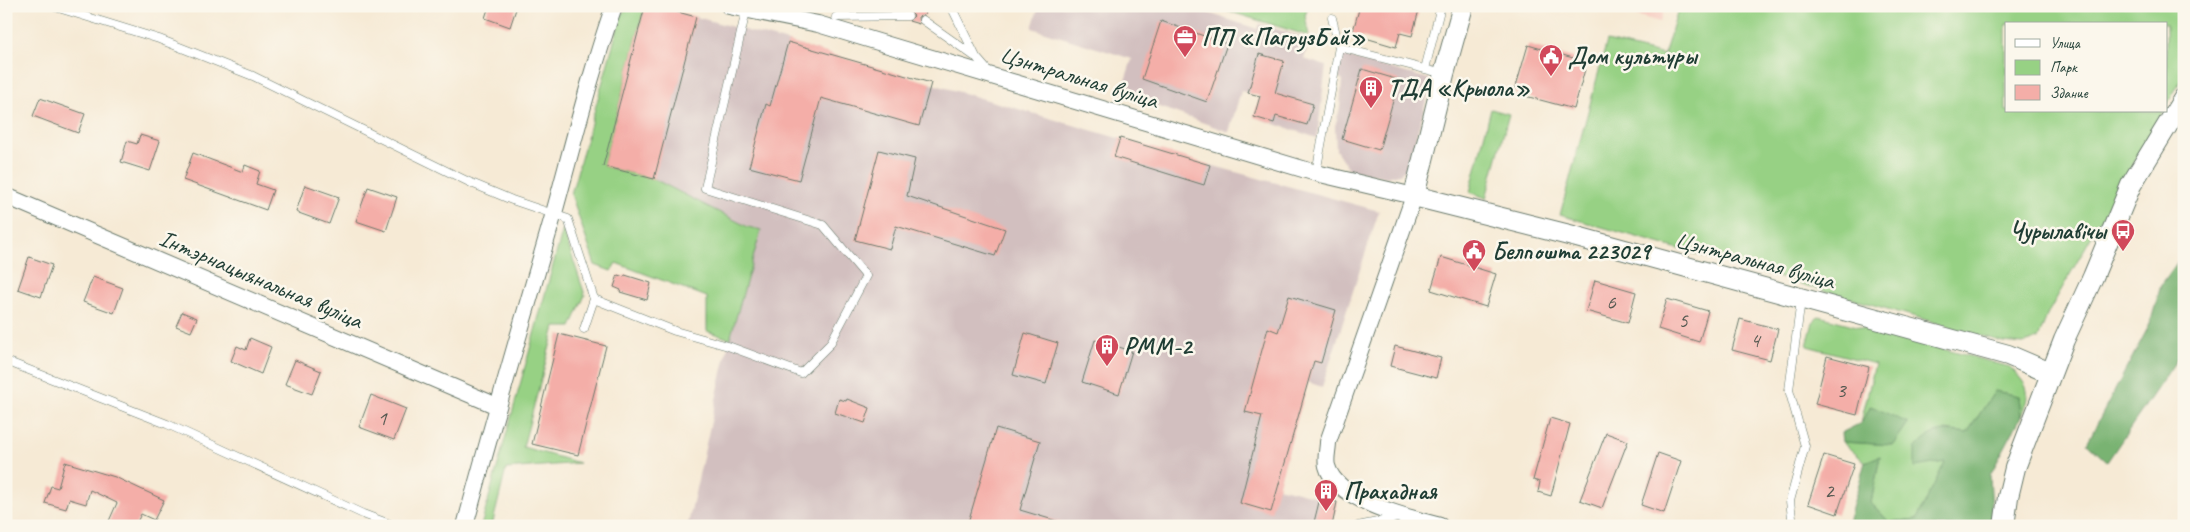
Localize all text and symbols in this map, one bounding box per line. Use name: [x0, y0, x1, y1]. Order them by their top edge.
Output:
place label: ПП «ПагрузБай»: [1202, 22, 1366, 52]
legend: [2005, 22, 2168, 112]
office icon: ПП «ПагрузБай»: [1172, 24, 1198, 58]
text: Улица: [2050, 34, 2081, 53]
street label: Цэнтральная вуліца: [996, 39, 1163, 116]
place label: Дом культуры: [1568, 41, 1698, 71]
public building icon: Дом культуры: [1538, 43, 1564, 77]
text: Парк: [2050, 58, 2078, 77]
place label: ТДА «Крыола»: [1388, 73, 1530, 103]
building icon: ТДА «Крыола»: [1358, 75, 1384, 109]
text: Здание: [2050, 84, 2089, 103]
place label: Чурылавічы: [2009, 216, 2108, 246]
bus stop icon: Чурылавічы: [2110, 218, 2136, 252]
street label: Інтэрнацыянальная вуліца: [155, 223, 368, 336]
street label: Цэнтральная вуліца: [1672, 224, 1839, 296]
place label: Белпошта 223029: [1492, 236, 1653, 266]
public building icon: Белпошта 223029: [1461, 238, 1487, 272]
house number: 6: [1606, 289, 1616, 315]
house number: 5: [1678, 307, 1689, 333]
house number: 4: [1750, 327, 1762, 353]
place label: РММ-2: [1124, 331, 1194, 361]
building icon: РММ-2: [1094, 333, 1120, 367]
house number: 3: [1836, 377, 1847, 403]
house number: 1: [377, 405, 388, 431]
place label: Прахадная: [1344, 476, 1438, 506]
building icon: Прахадная: [1313, 478, 1339, 512]
house number: 2: [1824, 478, 1835, 504]

